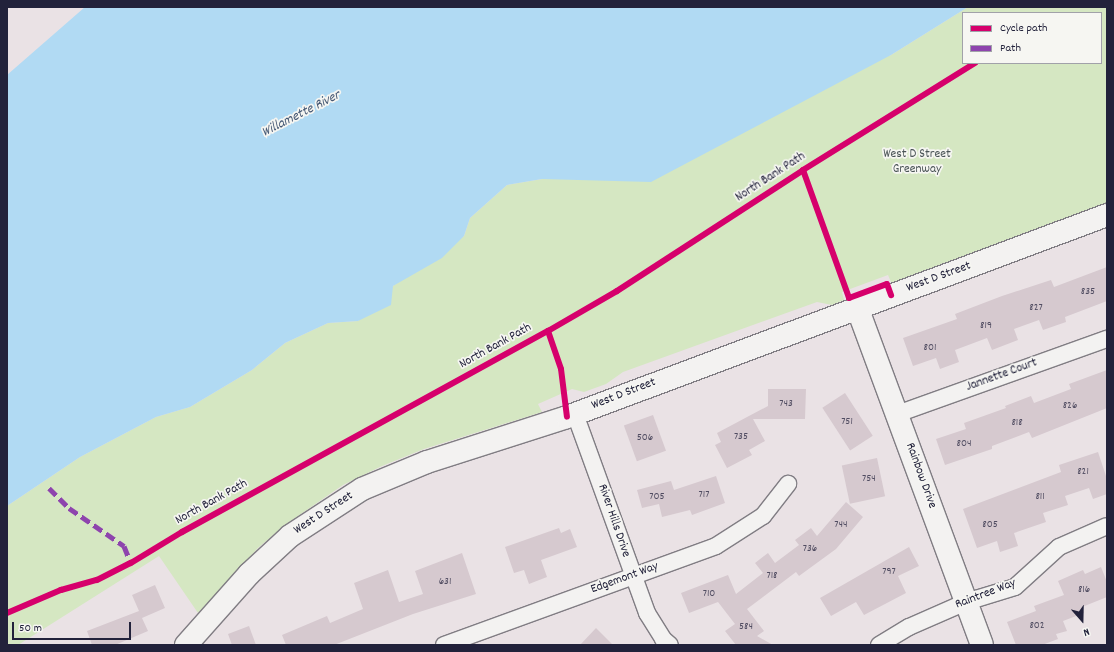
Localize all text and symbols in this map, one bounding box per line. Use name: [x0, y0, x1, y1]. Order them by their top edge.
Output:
legend: [962, 12, 1102, 64]
text: Cycle path: [1000, 20, 1048, 37]
text: Path: [1000, 40, 1021, 57]
water label: Willamette River: [259, 87, 343, 141]
park label: West D Street Greenway: [883, 148, 951, 179]
street label: North Bank Path: [733, 150, 809, 206]
street label: West D Street: [905, 259, 973, 297]
house number: 835: [1081, 285, 1095, 299]
house number: 827: [1029, 301, 1043, 315]
house number: 819: [980, 319, 992, 333]
street label: North Bank Path: [457, 321, 535, 373]
house number: 801: [924, 341, 936, 355]
street label: Jannette Court: [964, 356, 1040, 396]
street label: West D Street: [590, 376, 658, 414]
house number: 743: [779, 397, 793, 411]
house number: 826: [1063, 399, 1077, 413]
house number: 751: [841, 415, 853, 429]
house number: 818: [1011, 416, 1023, 430]
house number: 735: [734, 430, 748, 444]
house number: 506: [637, 431, 653, 445]
house number: 804: [957, 437, 971, 451]
street label: Rainbow Drive: [901, 441, 939, 511]
house number: 821: [1077, 465, 1089, 479]
house number: 754: [862, 472, 876, 486]
street label: North Bank Path: [173, 477, 251, 529]
street label: River Hills Drive: [593, 482, 633, 560]
house number: 717: [699, 488, 709, 502]
street label: West D Street: [291, 489, 357, 539]
house number: 705: [649, 490, 665, 504]
house number: 811: [1035, 490, 1045, 504]
house number: 744: [834, 518, 848, 532]
house number: 805: [982, 518, 998, 532]
house number: 736: [803, 542, 817, 556]
street label: Edgemont Way: [589, 560, 661, 598]
house number: 797: [882, 565, 896, 579]
house number: 718: [766, 569, 778, 583]
house number: 631: [439, 575, 451, 589]
street label: Raintree Way: [953, 576, 1019, 614]
house number: 816: [1078, 583, 1090, 597]
house number: 710: [703, 587, 715, 601]
north arrow: [1062, 600, 1102, 640]
scale bar: [14, 614, 133, 640]
house number: 802: [1029, 619, 1045, 633]
text: 50 m: [19, 620, 42, 637]
house number: 584: [739, 620, 753, 634]
text: N: [1081, 623, 1091, 640]

